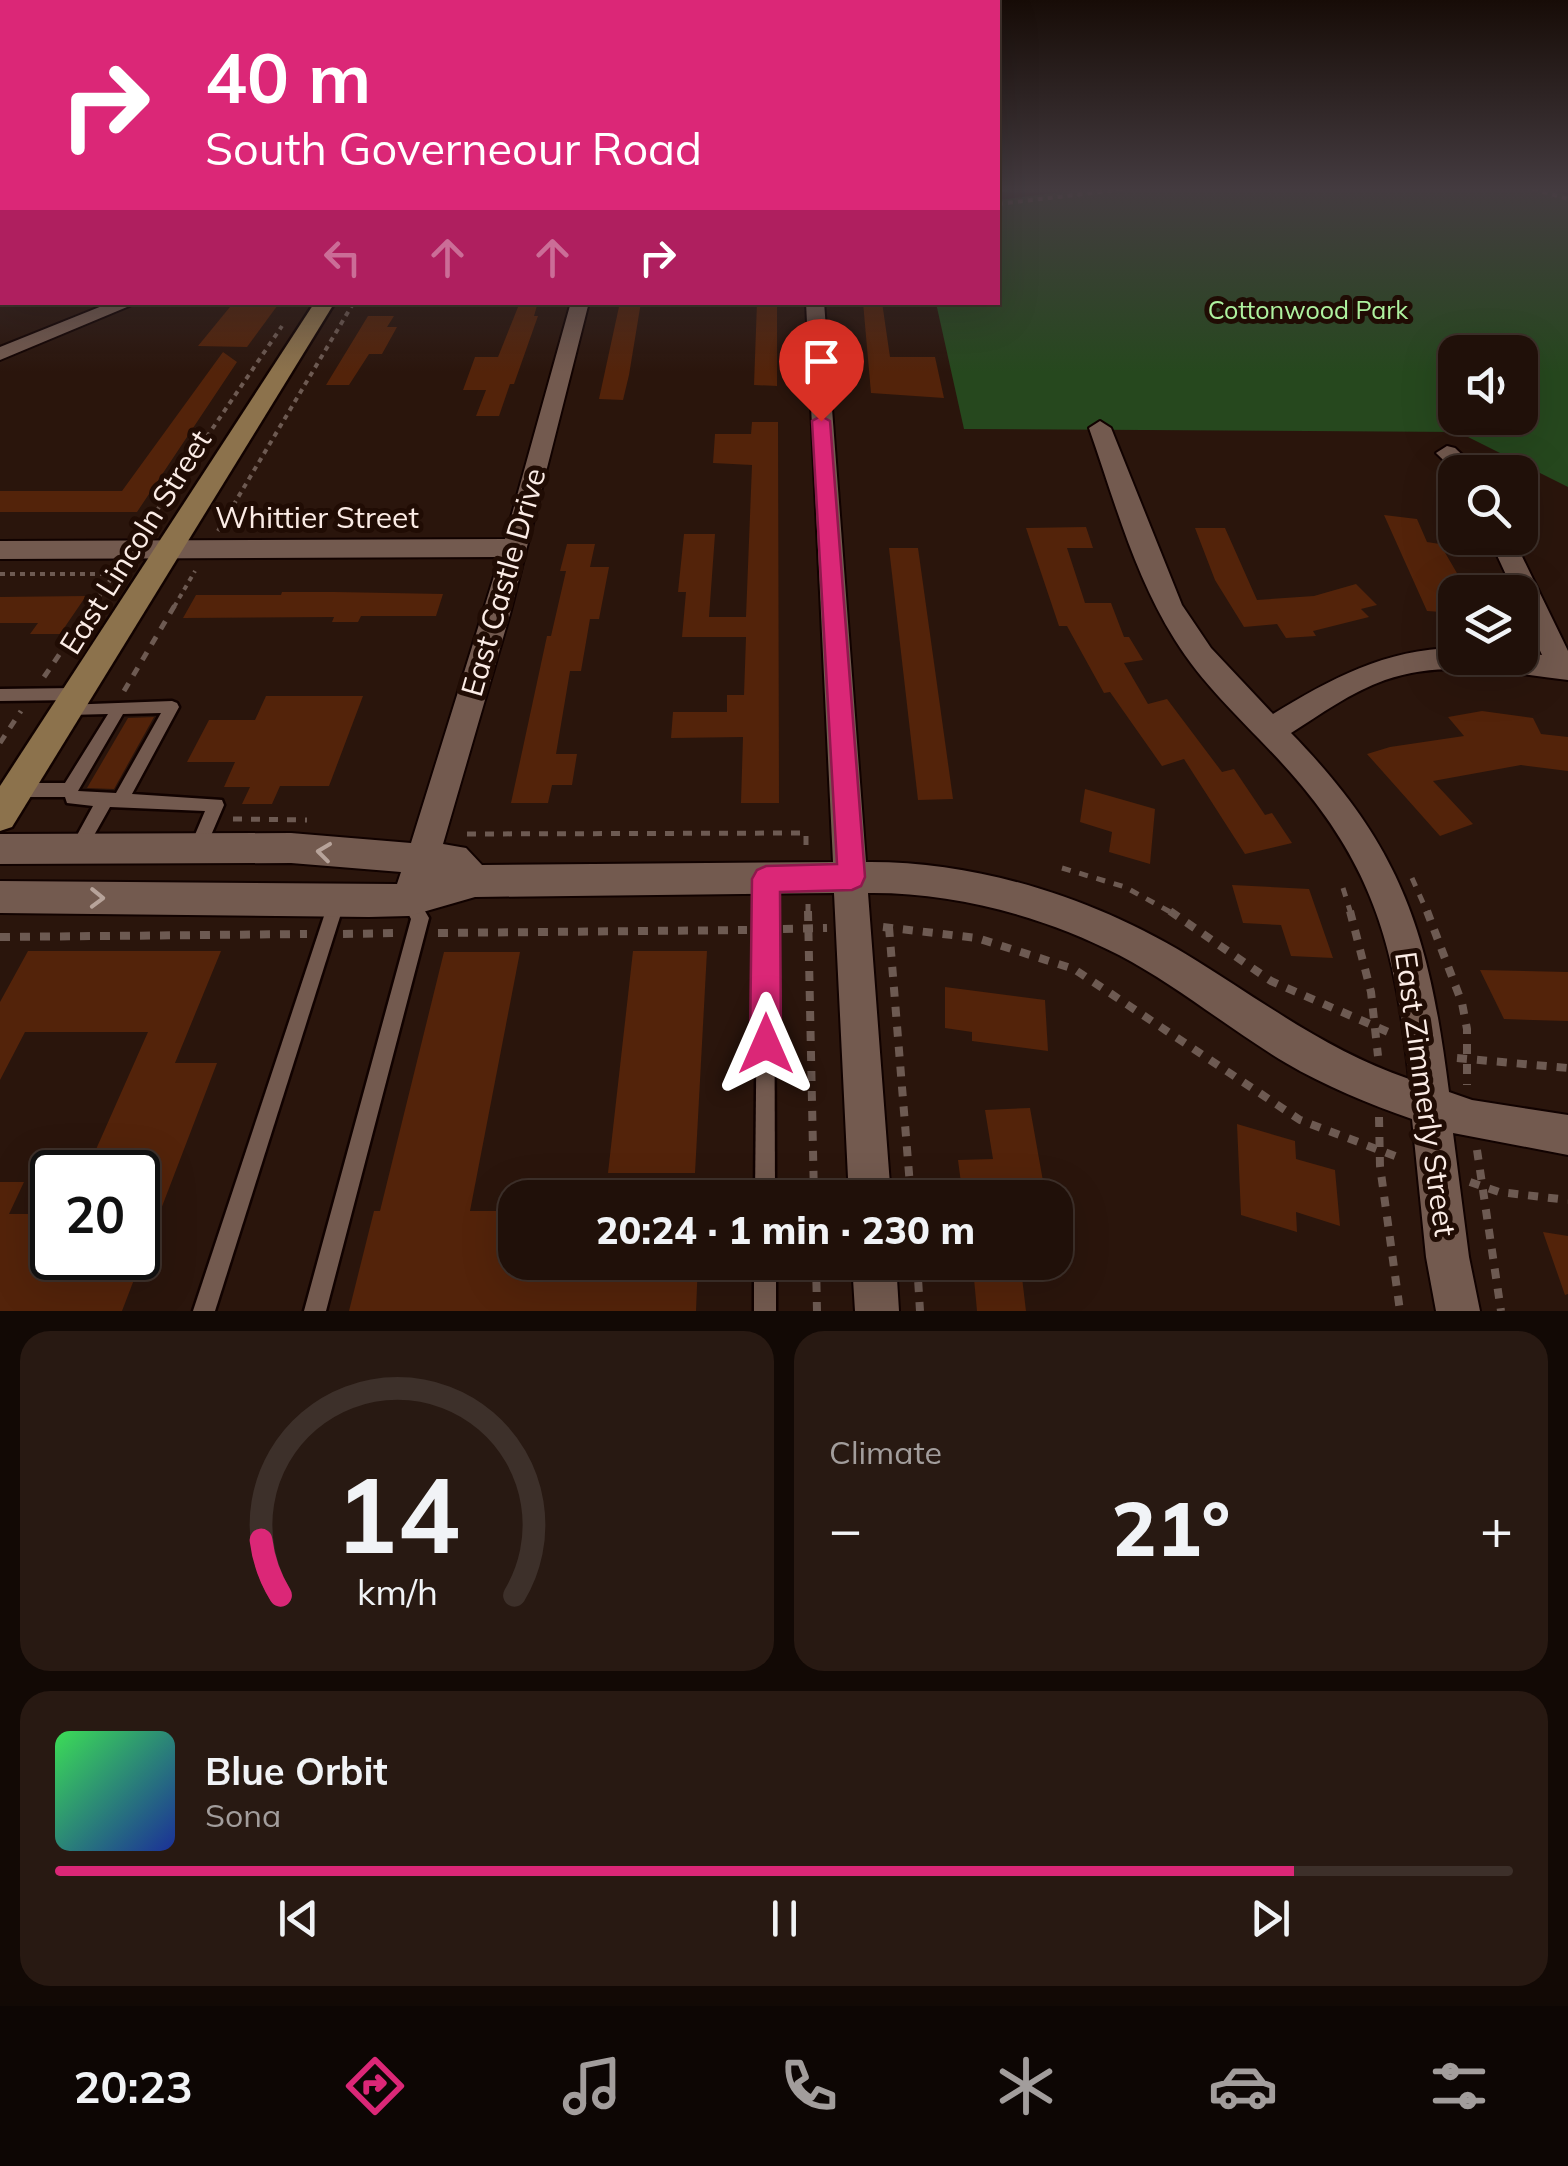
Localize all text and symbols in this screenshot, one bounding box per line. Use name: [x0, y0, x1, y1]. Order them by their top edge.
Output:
text: 40 m: [205, 33, 371, 121]
icon: right: [40, 40, 170, 170]
text: South Governeour Road: [205, 120, 702, 176]
icon: left: [315, 230, 370, 285]
icon: ahead: [420, 230, 475, 285]
icon: ahead: [525, 230, 580, 285]
icon: right: [630, 230, 685, 285]
park label: Cottonwood Park: [1208, 294, 1409, 325]
pin: [779, 319, 864, 422]
icon: arrive: [794, 334, 849, 389]
map controls: [1438, 335, 1538, 675]
button: sound: [1438, 335, 1538, 435]
street label: East Lincoln Street: [51, 423, 219, 661]
button: search: [1438, 455, 1538, 555]
street label: East Castle Drive: [452, 464, 554, 700]
street label: Whittier Street: [215, 498, 419, 536]
button: layers: [1438, 575, 1538, 675]
one-way arrow: [316, 842, 332, 863]
one-way arrow: [90, 887, 106, 908]
street label: East Zimmerly Street: [1387, 949, 1465, 1239]
position arrow: [714, 992, 818, 1096]
speed limit sign: 20: [30, 1150, 160, 1280]
text: 20:24 · 1 min · 230 m: [596, 1206, 975, 1254]
text: Climate: [829, 1432, 942, 1472]
text: 14: [335, 1448, 459, 1579]
text: 21°: [1112, 1481, 1230, 1575]
text: −: [829, 1494, 862, 1563]
text: +: [1480, 1494, 1513, 1563]
text: km/h: [357, 1569, 437, 1614]
text: Blue Orbit: [205, 1747, 388, 1795]
text: Sona: [205, 1795, 281, 1835]
icon: previous: [271, 1891, 326, 1946]
icon: pause: [757, 1891, 812, 1946]
icon: next: [1243, 1891, 1298, 1946]
icon: directions: [340, 2051, 410, 2121]
icon: music: [557, 2051, 627, 2121]
icon: phone: [774, 2051, 844, 2121]
icon: climate: [991, 2051, 1061, 2121]
icon: car: [1208, 2051, 1278, 2121]
icon: filters: [1424, 2051, 1494, 2121]
text: 20:23: [73, 2058, 193, 2114]

